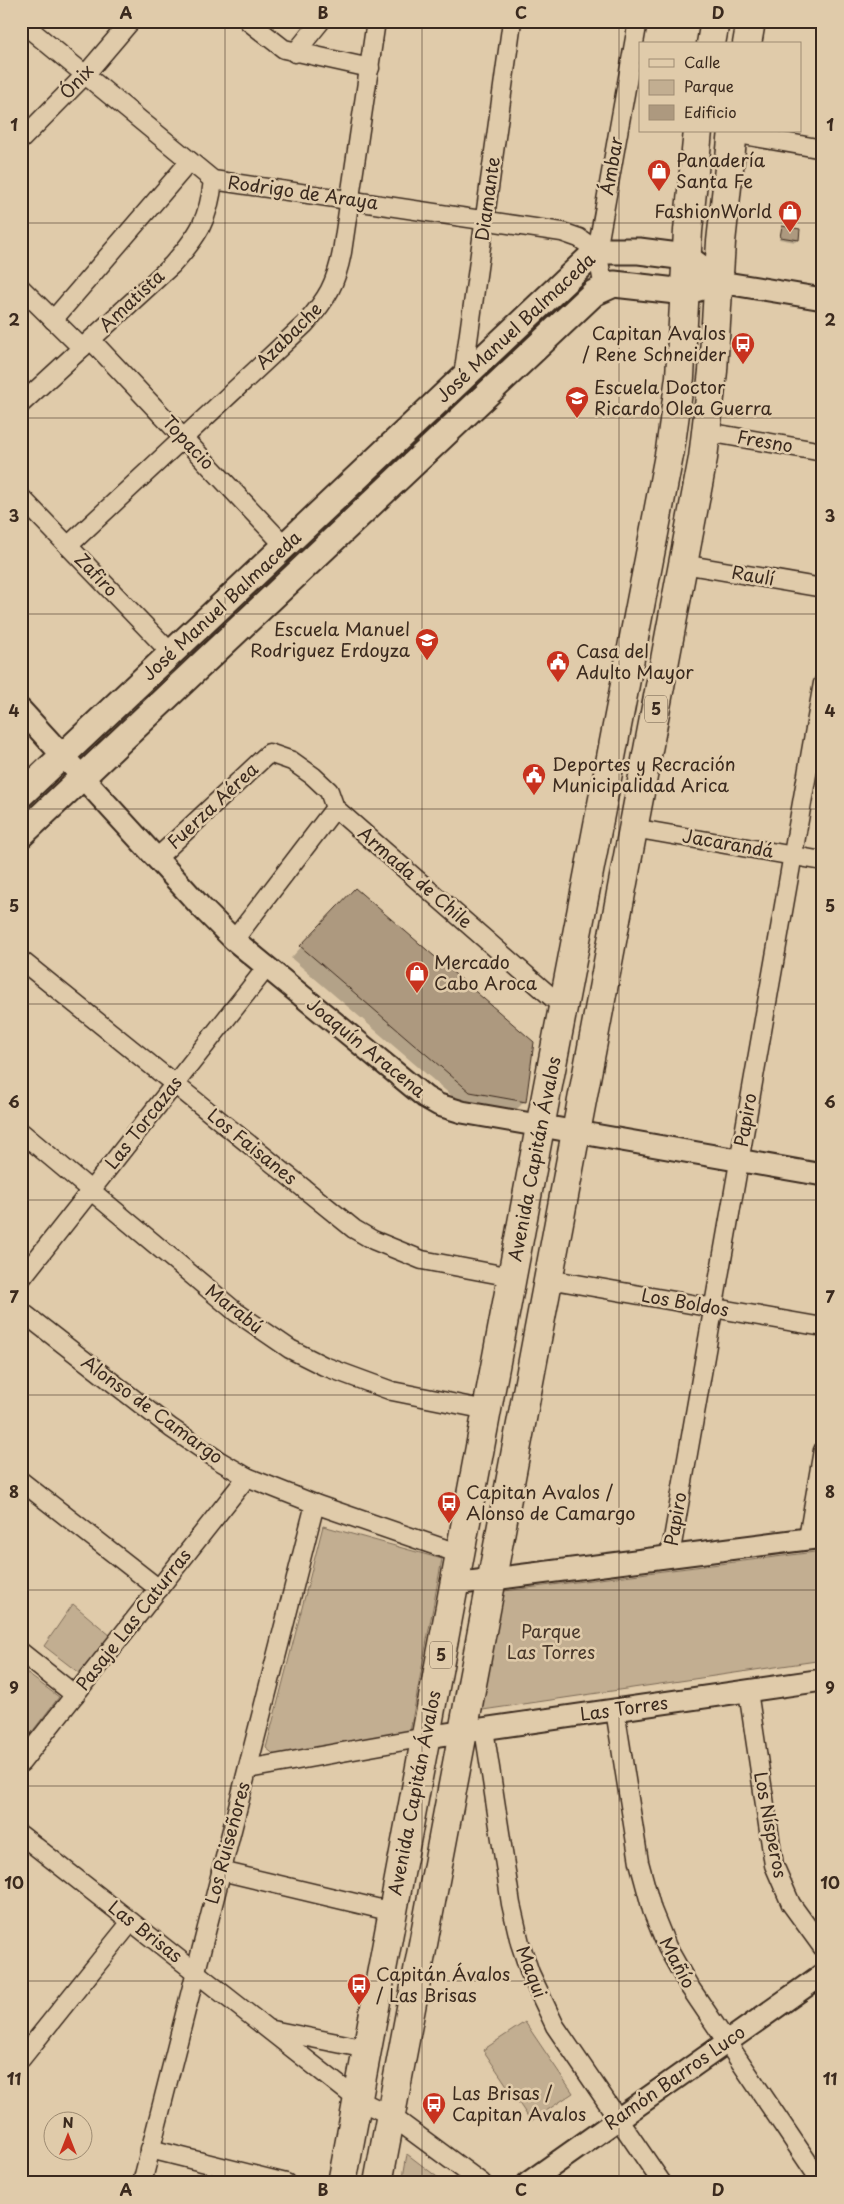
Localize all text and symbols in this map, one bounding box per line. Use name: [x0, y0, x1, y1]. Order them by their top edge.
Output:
text: A: [120, 0, 133, 24]
text: B: [318, 0, 329, 24]
text: C: [515, 0, 527, 24]
text: D: [712, 0, 724, 24]
legend: [639, 42, 802, 132]
text: Calle: [684, 50, 721, 73]
street label: Ónix: [53, 57, 99, 105]
text: Parque: [684, 74, 734, 97]
text: Edificio: [684, 100, 737, 123]
text: 1: [10, 112, 18, 136]
text: 1: [826, 112, 834, 136]
street label: Ámbar: [592, 133, 629, 197]
place label: Panadería Santa Fe: [676, 146, 766, 194]
street label: Diamante: [467, 155, 506, 243]
shop icon: Panadería Santa Fe: [646, 158, 672, 192]
street label: Rodrigo de Araya: [226, 168, 381, 216]
place label: FashionWorld: [654, 197, 772, 224]
shop icon: FashionWorld: [777, 199, 803, 233]
street label: José Manuel Balmaceda: [429, 246, 601, 408]
street label: Amatista: [92, 262, 170, 337]
street label: Azabache: [248, 295, 328, 375]
text: 2: [8, 307, 20, 331]
text: 2: [824, 307, 836, 331]
place label: Capitan Avalos / Rene Schneider: [582, 319, 727, 367]
bus stop icon: Capitan Avalos / Rene Schneider: [730, 331, 756, 365]
place label: Escuela Doctor Ricardo Olea Guerra: [594, 373, 773, 421]
school or university icon: Escuela Doctor Ricardo Olea Guerra: [564, 385, 590, 419]
street label: Topacio: [157, 409, 221, 475]
street label: Fresno: [735, 422, 795, 459]
text: 3: [9, 503, 19, 527]
text: 3: [825, 503, 835, 527]
street label: José Manuel Balmaceda: [135, 524, 307, 686]
street label: Zafiro: [69, 546, 125, 602]
street label: Raulí: [730, 557, 777, 592]
place label: Escuela Manuel Rodriguez Erdoyza: [250, 615, 411, 663]
school or university icon: Escuela Manuel Rodriguez Erdoyza: [414, 627, 440, 661]
place label: Casa del Adulto Mayor: [576, 637, 694, 685]
public building icon: Casa del Adulto Mayor: [545, 649, 571, 683]
road number: 5: [645, 696, 667, 722]
text: 4: [9, 698, 20, 722]
text: 4: [825, 698, 836, 722]
place label: Deportes y Recración Municipalidad Arica: [552, 750, 736, 798]
street label: Fuerza Aérea: [160, 755, 264, 854]
public building icon: Deportes y Recración Municipalidad Arica: [521, 762, 547, 796]
street label: Armada de Chile: [353, 820, 479, 934]
street label: Jacarandá: [681, 821, 776, 864]
text: 5: [9, 893, 19, 917]
text: 5: [825, 893, 835, 917]
place label: Mercado Cabo Aroca: [434, 948, 538, 996]
shop icon: Mercado Cabo Aroca: [404, 960, 430, 994]
street label: Joaquín Aracena: [302, 990, 433, 1104]
street label: Avenida Capitán Ávalos: [500, 1054, 567, 1264]
street label: Las Torcazas: [98, 1070, 188, 1174]
text: 6: [8, 1089, 20, 1113]
text: 6: [824, 1089, 836, 1113]
street label: Papiro: [727, 1091, 763, 1149]
street label: Los Faisanes: [202, 1101, 304, 1190]
street label: Marabú: [200, 1277, 270, 1339]
street label: Los Boldos: [639, 1281, 731, 1323]
text: 7: [9, 1284, 19, 1308]
text: 7: [825, 1284, 835, 1308]
street label: Alonso de Camargo: [76, 1348, 229, 1469]
place label: Capitan Avalos / Alonso de Camargo: [466, 1478, 635, 1526]
text: 8: [9, 1479, 19, 1503]
text: 8: [825, 1479, 835, 1503]
bus stop icon: Capitan Avalos / Alonso de Camargo: [436, 1490, 462, 1524]
street label: Papiro: [657, 1490, 693, 1548]
street label: Pasaje Las Caturras: [69, 1542, 197, 1696]
park label: Parque Las Torres: [507, 1617, 595, 1665]
road number: 5: [430, 1642, 452, 1668]
text: 9: [9, 1675, 19, 1699]
text: 9: [825, 1675, 835, 1699]
street label: Avenida Capitán Ávalos: [380, 1688, 447, 1898]
street label: Las Torres: [578, 1688, 670, 1727]
street label: Los Nísperos: [748, 1769, 795, 1880]
street label: Los Ruiseñores: [197, 1778, 256, 1907]
text: 10: [4, 1870, 24, 1894]
text: 10: [820, 1870, 840, 1894]
street label: Las Brisas: [103, 1893, 189, 1968]
street label: Mañío: [654, 1932, 703, 1993]
street label: Maqui: [510, 1942, 555, 2001]
place label: Capitán Ávalos / Las Brisas: [376, 1960, 510, 2008]
bus stop icon: Capitán Ávalos / Las Brisas: [346, 1972, 372, 2006]
street label: Ramón Barros Luco: [598, 2018, 750, 2136]
text: 11: [7, 2066, 21, 2090]
text: 11: [823, 2066, 837, 2090]
place label: Las Brisas / Capitan Avalos: [452, 2079, 586, 2127]
bus stop icon: Las Brisas / Capitan Avalos: [421, 2091, 447, 2125]
north arrow: [42, 2112, 92, 2162]
text: N: [62, 2112, 74, 2133]
text: A: [120, 2177, 133, 2201]
text: B: [318, 2177, 329, 2201]
text: C: [515, 2177, 527, 2201]
text: D: [712, 2177, 724, 2201]

